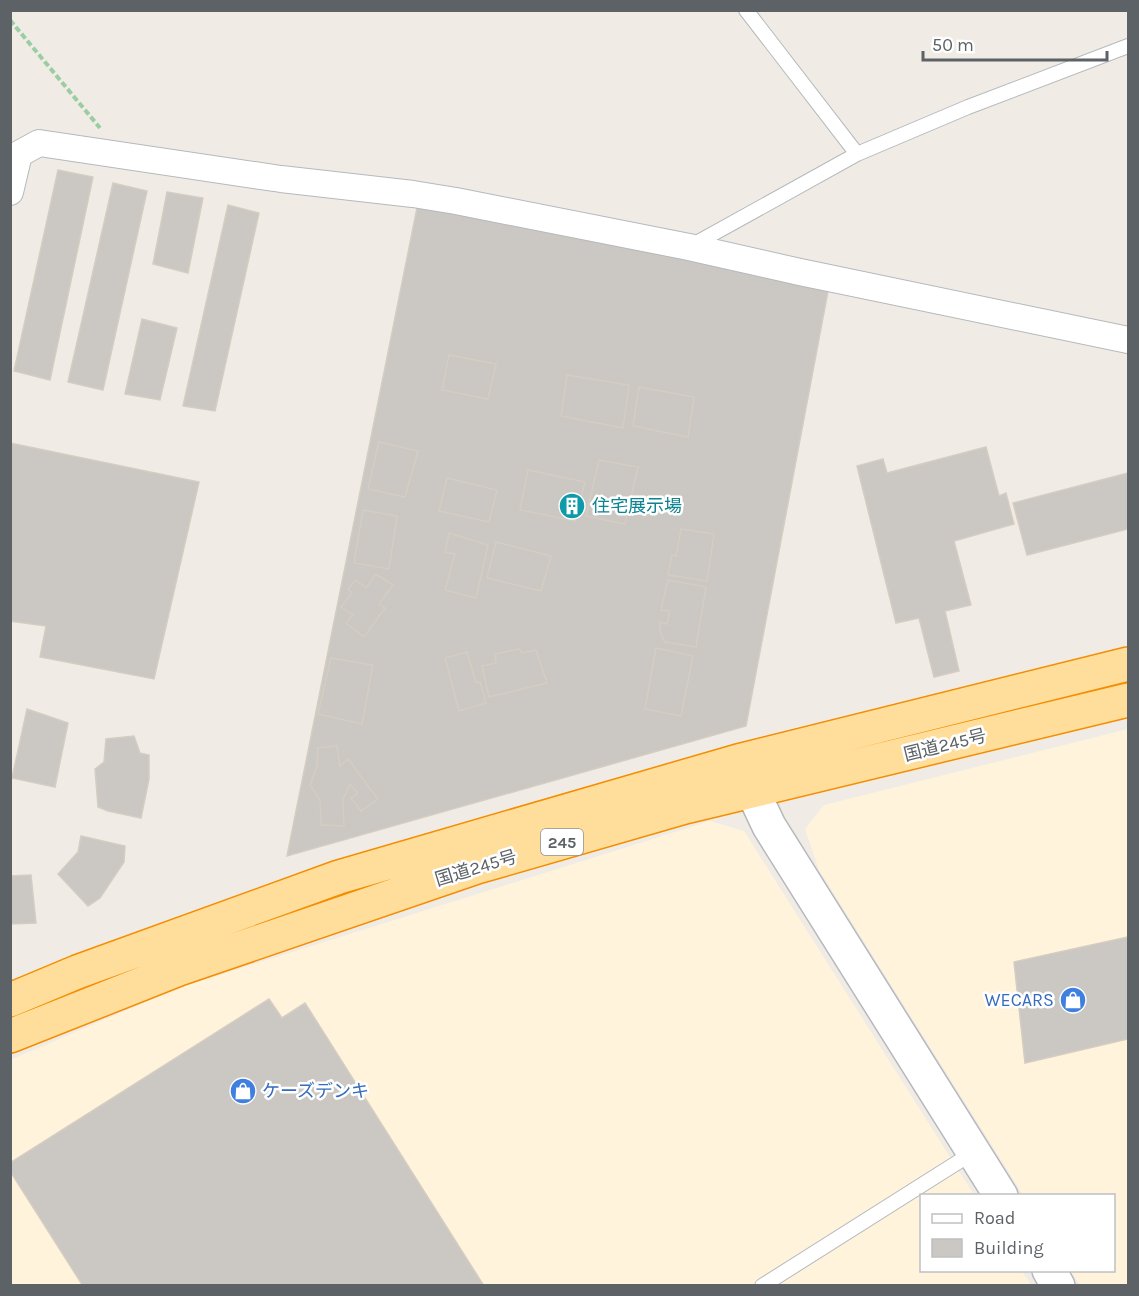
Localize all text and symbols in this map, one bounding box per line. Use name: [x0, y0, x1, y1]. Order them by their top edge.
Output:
scale bar: [923, 24, 1108, 62]
text: 50 m: [932, 34, 974, 56]
building icon: 住宅展示場: [557, 491, 587, 521]
place label: 住宅展示場: [592, 495, 682, 517]
street label: 国道245号: [901, 724, 989, 766]
road number: 245: [541, 829, 583, 855]
street label: 国道245号: [432, 845, 520, 891]
shop icon: WECARS: [1058, 985, 1088, 1015]
place label: WECARS: [985, 989, 1054, 1011]
shop icon: ケーズデンキ: [228, 1076, 258, 1106]
place label: ケーズデンキ: [262, 1080, 369, 1102]
legend: [920, 1194, 1115, 1272]
text: Road: [974, 1207, 1015, 1229]
text: Building: [974, 1237, 1044, 1259]

